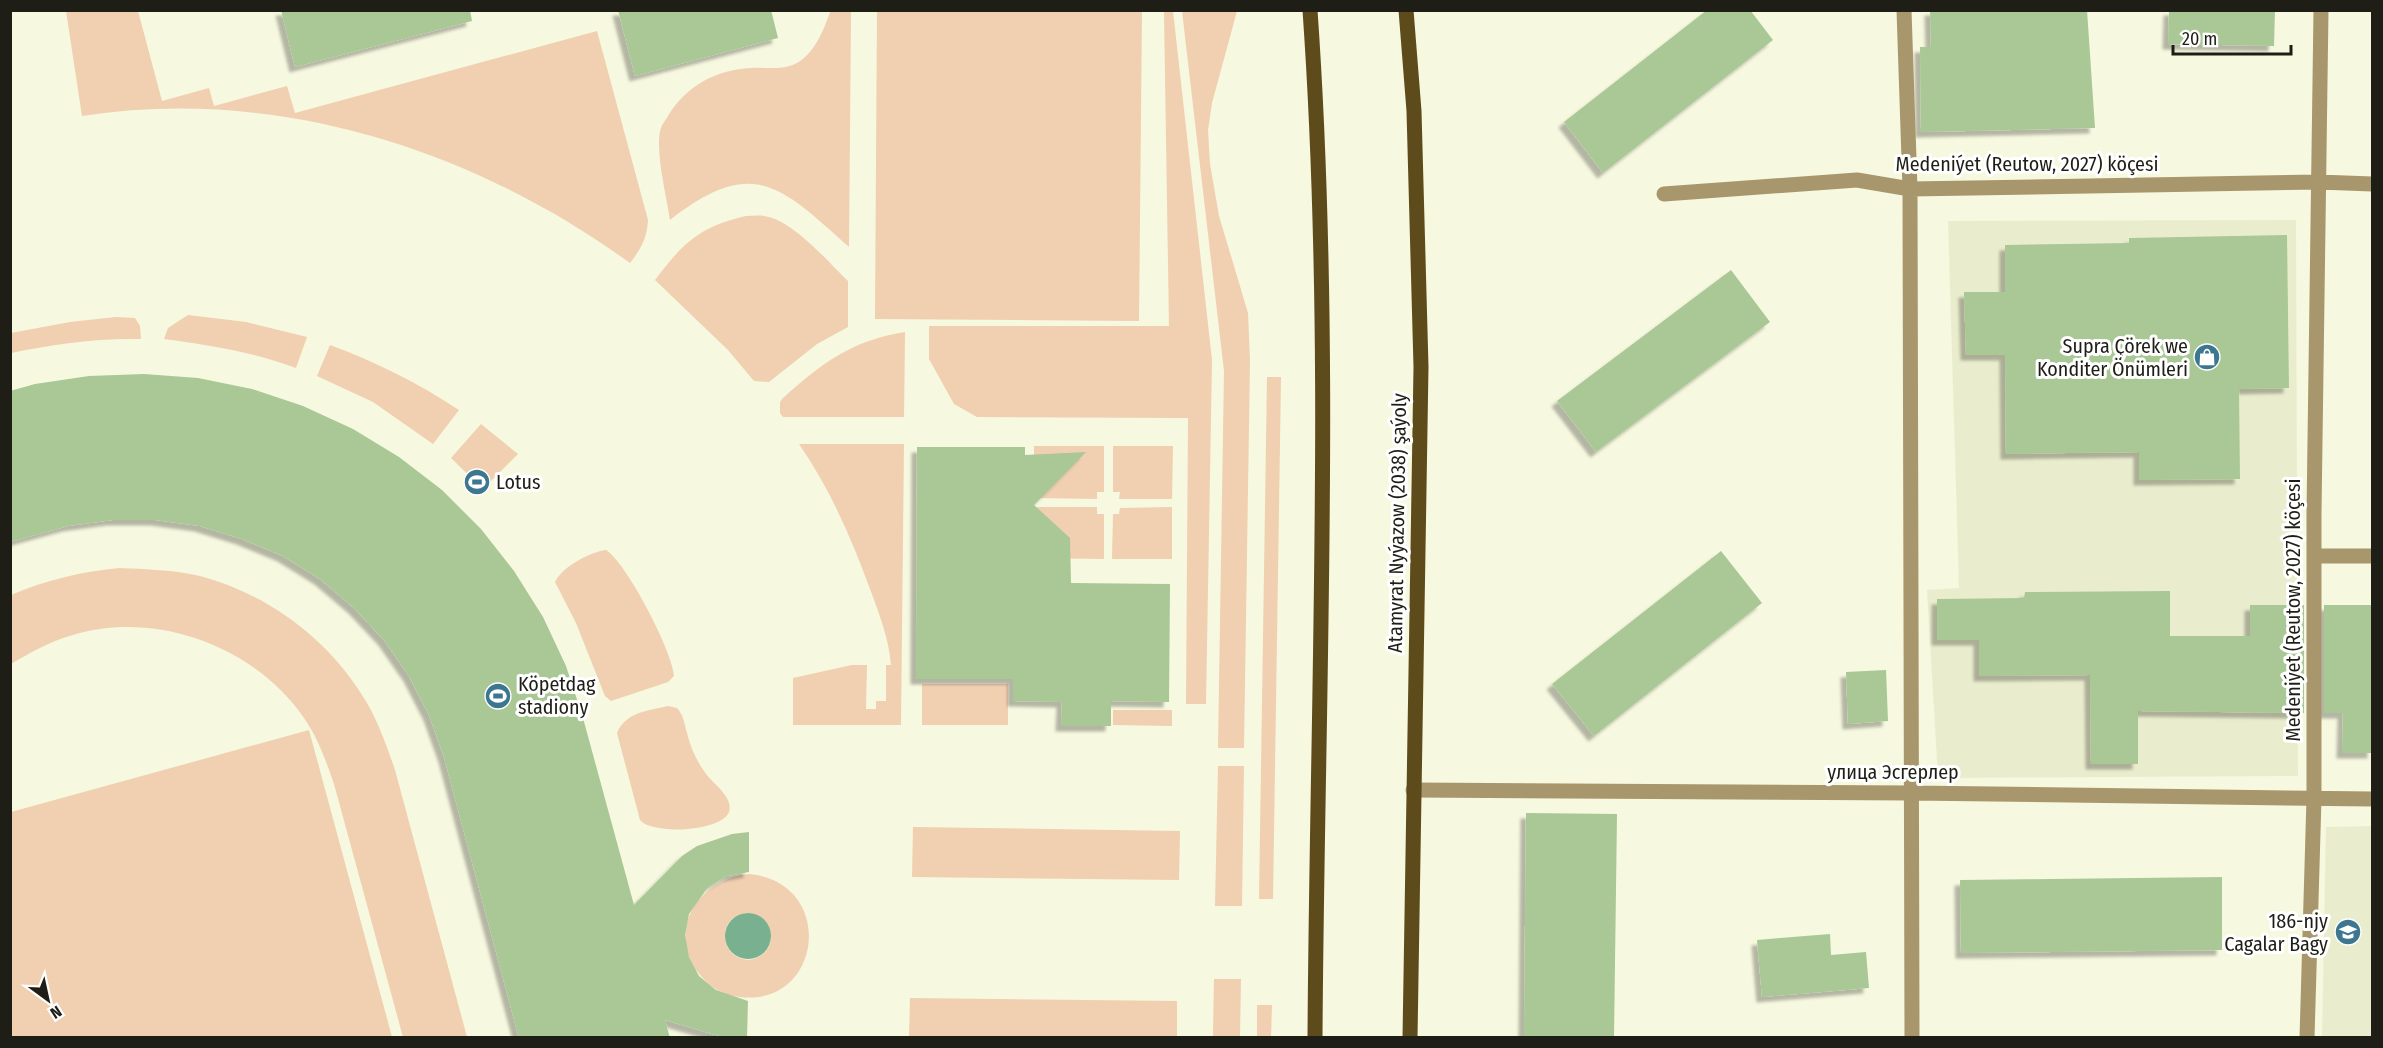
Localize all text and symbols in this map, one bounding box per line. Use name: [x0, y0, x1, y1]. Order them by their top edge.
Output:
scale bar: [2173, 18, 2292, 56]
text: 20 m: [2182, 28, 2217, 50]
street label: Medeniýet (Reutow, 2027) köçesi: [1895, 152, 2159, 176]
place label: Supra Çörek we Konditer Önümleri: [2037, 334, 2188, 381]
shop icon: Supra Çörek we Konditer Önümleri: [2192, 342, 2222, 372]
street label: Atamyrat Nyýazow (2038) şaýoly: [1383, 393, 1412, 653]
sports icon: Lotus: [462, 467, 492, 497]
place label: Lotus: [496, 470, 540, 494]
street label: Medeniýet (Reutow, 2027) köçesi: [2281, 478, 2305, 742]
place label: Köpetdag stadiony: [518, 672, 596, 719]
sports icon: Köpetdag stadiony: [483, 681, 513, 711]
street label: улица Эсгерлер: [1827, 760, 1959, 784]
place label: 186-njy Cagalar Bagy: [2224, 909, 2328, 956]
school or university icon: 186-njy Cagalar Bagy: [2333, 917, 2363, 947]
north arrow: [18, 970, 78, 1030]
text: N: [47, 1002, 65, 1023]

